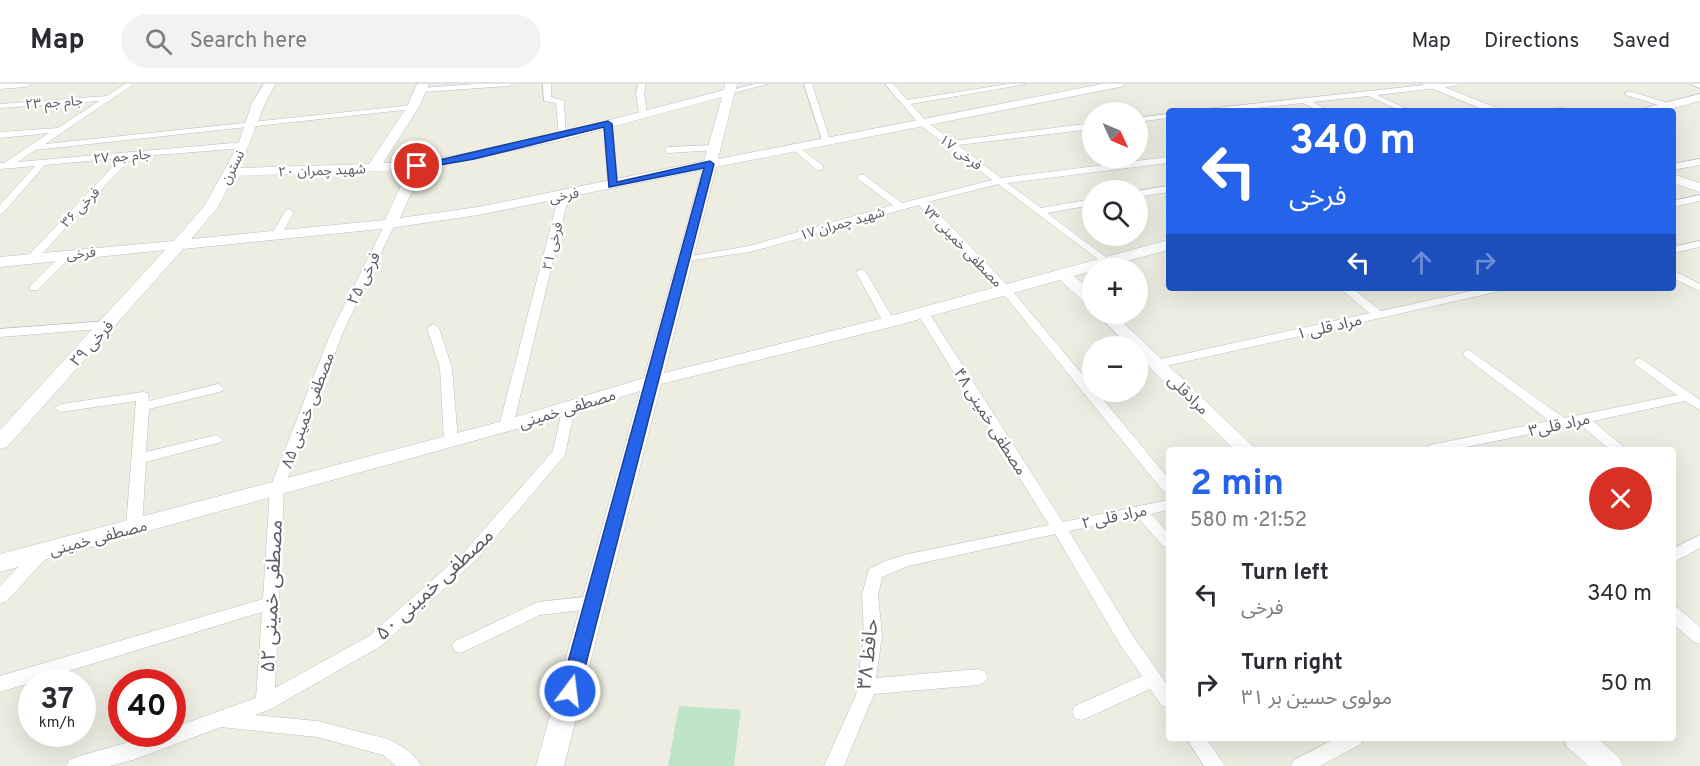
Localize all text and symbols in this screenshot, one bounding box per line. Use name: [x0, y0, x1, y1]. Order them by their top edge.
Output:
search box: [121, 14, 541, 68]
text: Map: [30, 23, 85, 59]
icon: search: [142, 25, 175, 58]
text: Search here: [190, 28, 307, 55]
text: Map: [1411, 28, 1451, 55]
text: Directions: [1484, 28, 1579, 55]
text: Saved: [1612, 28, 1670, 55]
street label: جام جم ۲۳: [25, 93, 84, 115]
north arrow: [1082, 102, 1148, 168]
map controls: [1082, 102, 1148, 402]
text: 340 m: [1289, 116, 1416, 169]
street label: فرخی ۱۷: [935, 132, 985, 175]
icon: left: [1190, 132, 1268, 210]
pin: [391, 140, 442, 191]
street label: جام جم ۲۷: [93, 147, 152, 169]
street label: نسترن: [218, 148, 249, 188]
icon: arrive: [400, 149, 433, 182]
street label: شهید چمران ۲۰: [278, 161, 366, 182]
button: search: [1082, 180, 1148, 246]
text: فرخی: [1289, 181, 1346, 215]
street label: فرخی ۳۶: [58, 184, 104, 232]
street label: فرخی: [548, 185, 581, 208]
street label: مصطفی خمینی ۷۳: [919, 203, 1005, 291]
street label: شهید چمران ۱۷: [798, 204, 887, 245]
street label: فرخی ۲۱: [539, 220, 568, 272]
street label: فرخی: [65, 244, 97, 265]
icon: left: [1342, 246, 1375, 279]
icon: ahead: [1405, 246, 1438, 279]
icon: right: [1468, 246, 1501, 279]
street label: فرخی ۲۵: [344, 249, 386, 308]
button: +: [1082, 258, 1148, 324]
street label: مراد قلی ۱: [1295, 311, 1364, 345]
street label: فرخی ۲۹: [66, 317, 119, 372]
button: −: [1082, 336, 1148, 402]
street label: مصطفی خمینی ۸۵: [278, 350, 340, 471]
street label: مصطفی خمینی ۴۸: [948, 365, 1030, 479]
street label: مرادقلی: [1163, 371, 1212, 420]
street label: مصطفی خمینی: [517, 386, 618, 434]
street label: مراد قلی۳: [1527, 410, 1592, 442]
text: 2 min: [1190, 462, 1284, 508]
button: close: [1589, 467, 1652, 530]
street label: مراد قلی ۲: [1080, 501, 1149, 535]
text: 580 m · 21:52: [1190, 508, 1307, 534]
street label: مصطفی خمینی: [47, 516, 150, 562]
street label: مصطفی خمینی ۵۲: [256, 519, 290, 673]
street label: مصطفی خمینی ۵۰: [371, 524, 500, 647]
text: Turn left: [1241, 560, 1329, 587]
icon: left: [1190, 578, 1223, 611]
text: 340 m: [1587, 581, 1652, 608]
text: فرخی: [1241, 596, 1284, 622]
street label: حافظ ۳۸: [852, 618, 886, 691]
text: Turn right: [1241, 650, 1343, 677]
position arrow: [538, 659, 602, 723]
icon: right: [1190, 668, 1223, 701]
speed limit sign: 40: [108, 669, 186, 747]
text: 50 m: [1600, 671, 1652, 698]
text: 37: [40, 682, 74, 719]
text: مولوی حسین بر ۳۱: [1241, 686, 1392, 712]
text: km/h: [39, 714, 75, 733]

